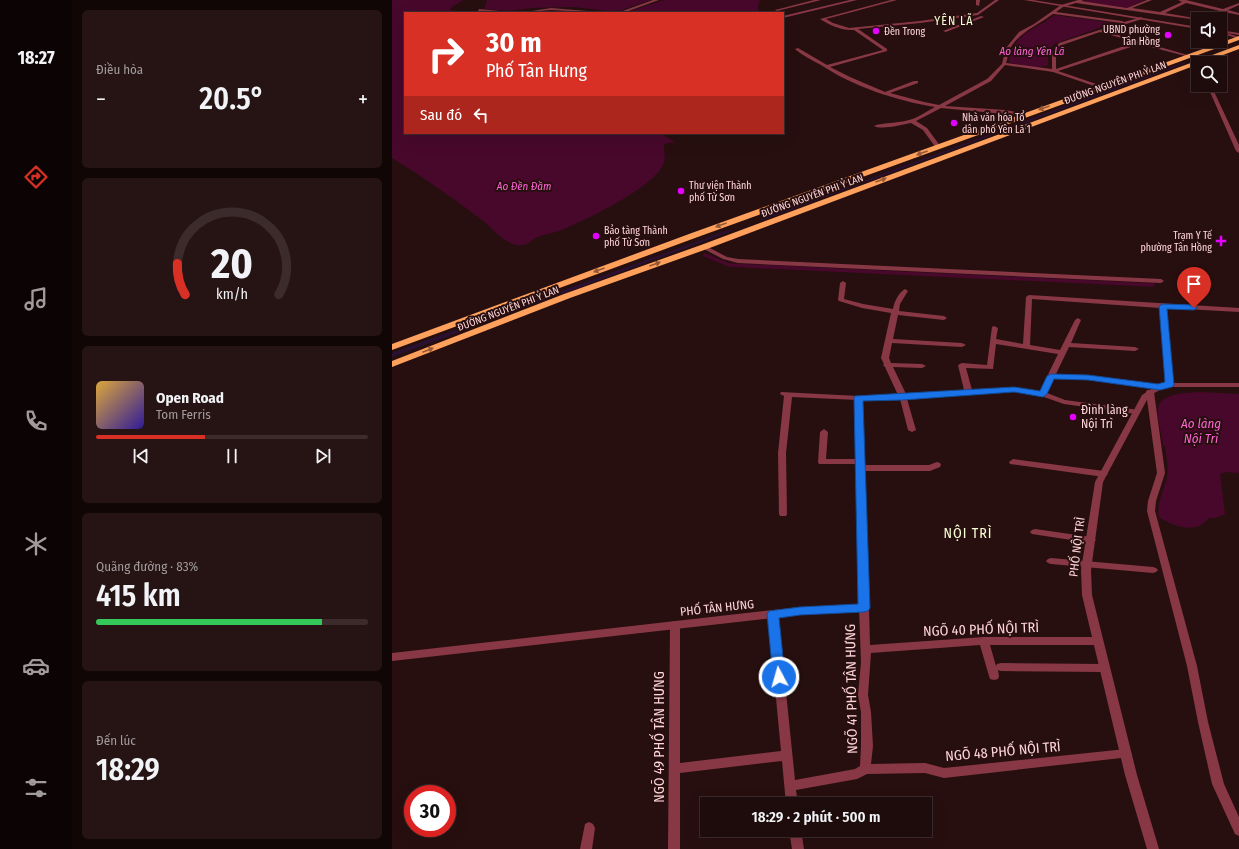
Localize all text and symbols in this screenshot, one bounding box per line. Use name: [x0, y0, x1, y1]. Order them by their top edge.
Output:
map controls: [1191, 12, 1227, 92]
button: sound: [1191, 12, 1227, 48]
district label: YÊN LÃ: [934, 13, 974, 28]
place label: UBND phường Tân Hồng: [1103, 24, 1160, 48]
place label: Đền Trong: [884, 25, 926, 38]
text: 30 m: [486, 26, 542, 59]
marker: Đền Trong: [871, 26, 881, 36]
icon: right: [420, 28, 472, 80]
marker: UBND phường Tân Hồng: [1163, 30, 1173, 40]
water label: Ao làng Yên Lã: [998, 45, 1065, 58]
text: 18:27: [17, 47, 55, 69]
button: search: [1191, 56, 1227, 92]
street label: ĐƯỜNG NGUYÊN PHI Ỷ LAN: [1062, 57, 1168, 107]
text: Phố Tân Hưng: [486, 60, 587, 82]
text: Điều hòa: [96, 62, 143, 77]
text: 20.5°: [199, 81, 265, 117]
text: −: [96, 86, 106, 113]
text: +: [358, 86, 368, 113]
icon: left: [470, 104, 492, 126]
one-way arrow: [1038, 105, 1050, 111]
text: Sau đó: [420, 106, 462, 124]
place label: Nhà văn hóa Tổ dân phố Yên Lã 1: [962, 110, 1031, 136]
marker: Nhà văn hóa Tổ dân phố Yên Lã 1: [949, 118, 959, 128]
one-way arrow: [916, 150, 928, 156]
icon: directions: [22, 163, 50, 191]
street label: ĐƯỜNG NGUYÊN PHI Ỷ LAN: [759, 170, 865, 220]
one-way arrow: [876, 177, 888, 183]
water label: Ao Đền Đầm: [496, 180, 551, 193]
place label: Thư viện Thành phố Từ Sơn: [689, 180, 752, 204]
marker: Thư viện Thành phố Từ Sơn: [676, 186, 686, 196]
one-way arrow: [714, 223, 726, 229]
place label: Bảo tàng Thành phố Từ Sơn: [604, 224, 668, 249]
place label: Trạm Y Tế phường Tân Hồng: [1140, 229, 1212, 254]
marker: Bảo tàng Thành phố Từ Sơn: [591, 231, 601, 241]
marker: Trạm Y Tế phường Tân Hồng: [1215, 235, 1227, 247]
text: 20: [210, 238, 253, 288]
one-way arrow: [649, 261, 661, 267]
pin: [1177, 267, 1211, 308]
one-way arrow: [592, 268, 604, 274]
icon: arrive: [1183, 273, 1205, 295]
street label: ĐƯỜNG NGUYÊN PHI Ỷ LAN: [455, 282, 561, 334]
icon: music: [22, 285, 50, 313]
text: km/h: [216, 285, 248, 302]
one-way arrow: [423, 347, 435, 353]
text: Open Road: [156, 389, 224, 407]
place label: Đình làng Nội Trì: [1081, 403, 1128, 431]
icon: phone: [22, 407, 50, 435]
text: Tom Ferris: [156, 407, 211, 422]
marker: Đình làng Nội Trì: [1068, 412, 1078, 422]
water label: Ao làng Nội Trì: [1180, 416, 1221, 446]
icon: previous: [130, 445, 152, 467]
icon: pause: [221, 445, 243, 467]
icon: next: [312, 445, 334, 467]
street label: PHỐ NỘI TRÌ: [1063, 516, 1088, 578]
district label: NỘI TRÌ: [943, 524, 993, 542]
icon: climate: [22, 530, 50, 558]
text: Quãng đường · 83%: [96, 559, 198, 574]
text: 415 km: [96, 578, 181, 614]
street label: PHỐ TÂN HƯNG: [679, 594, 755, 619]
street label: NGÕ 40 PHỐ NỘI TRÌ: [923, 616, 1040, 640]
street label: NGÕ 41 PHỐ TÂN HƯNG: [839, 624, 861, 754]
icon: car: [22, 652, 50, 680]
position arrow: [758, 656, 800, 698]
street label: NGÕ 49 PHỐ TÂN HƯNG: [648, 671, 668, 803]
text: Đến lúc: [96, 733, 136, 748]
street label: NGÕ 48 PHỐ NỘI TRÌ: [944, 735, 1062, 765]
text: 18:29: [96, 752, 160, 788]
icon: filters: [22, 774, 50, 802]
speed limit sign: 30: [404, 785, 456, 837]
text: 18:29 · 2 phút · 500 m: [752, 808, 880, 826]

